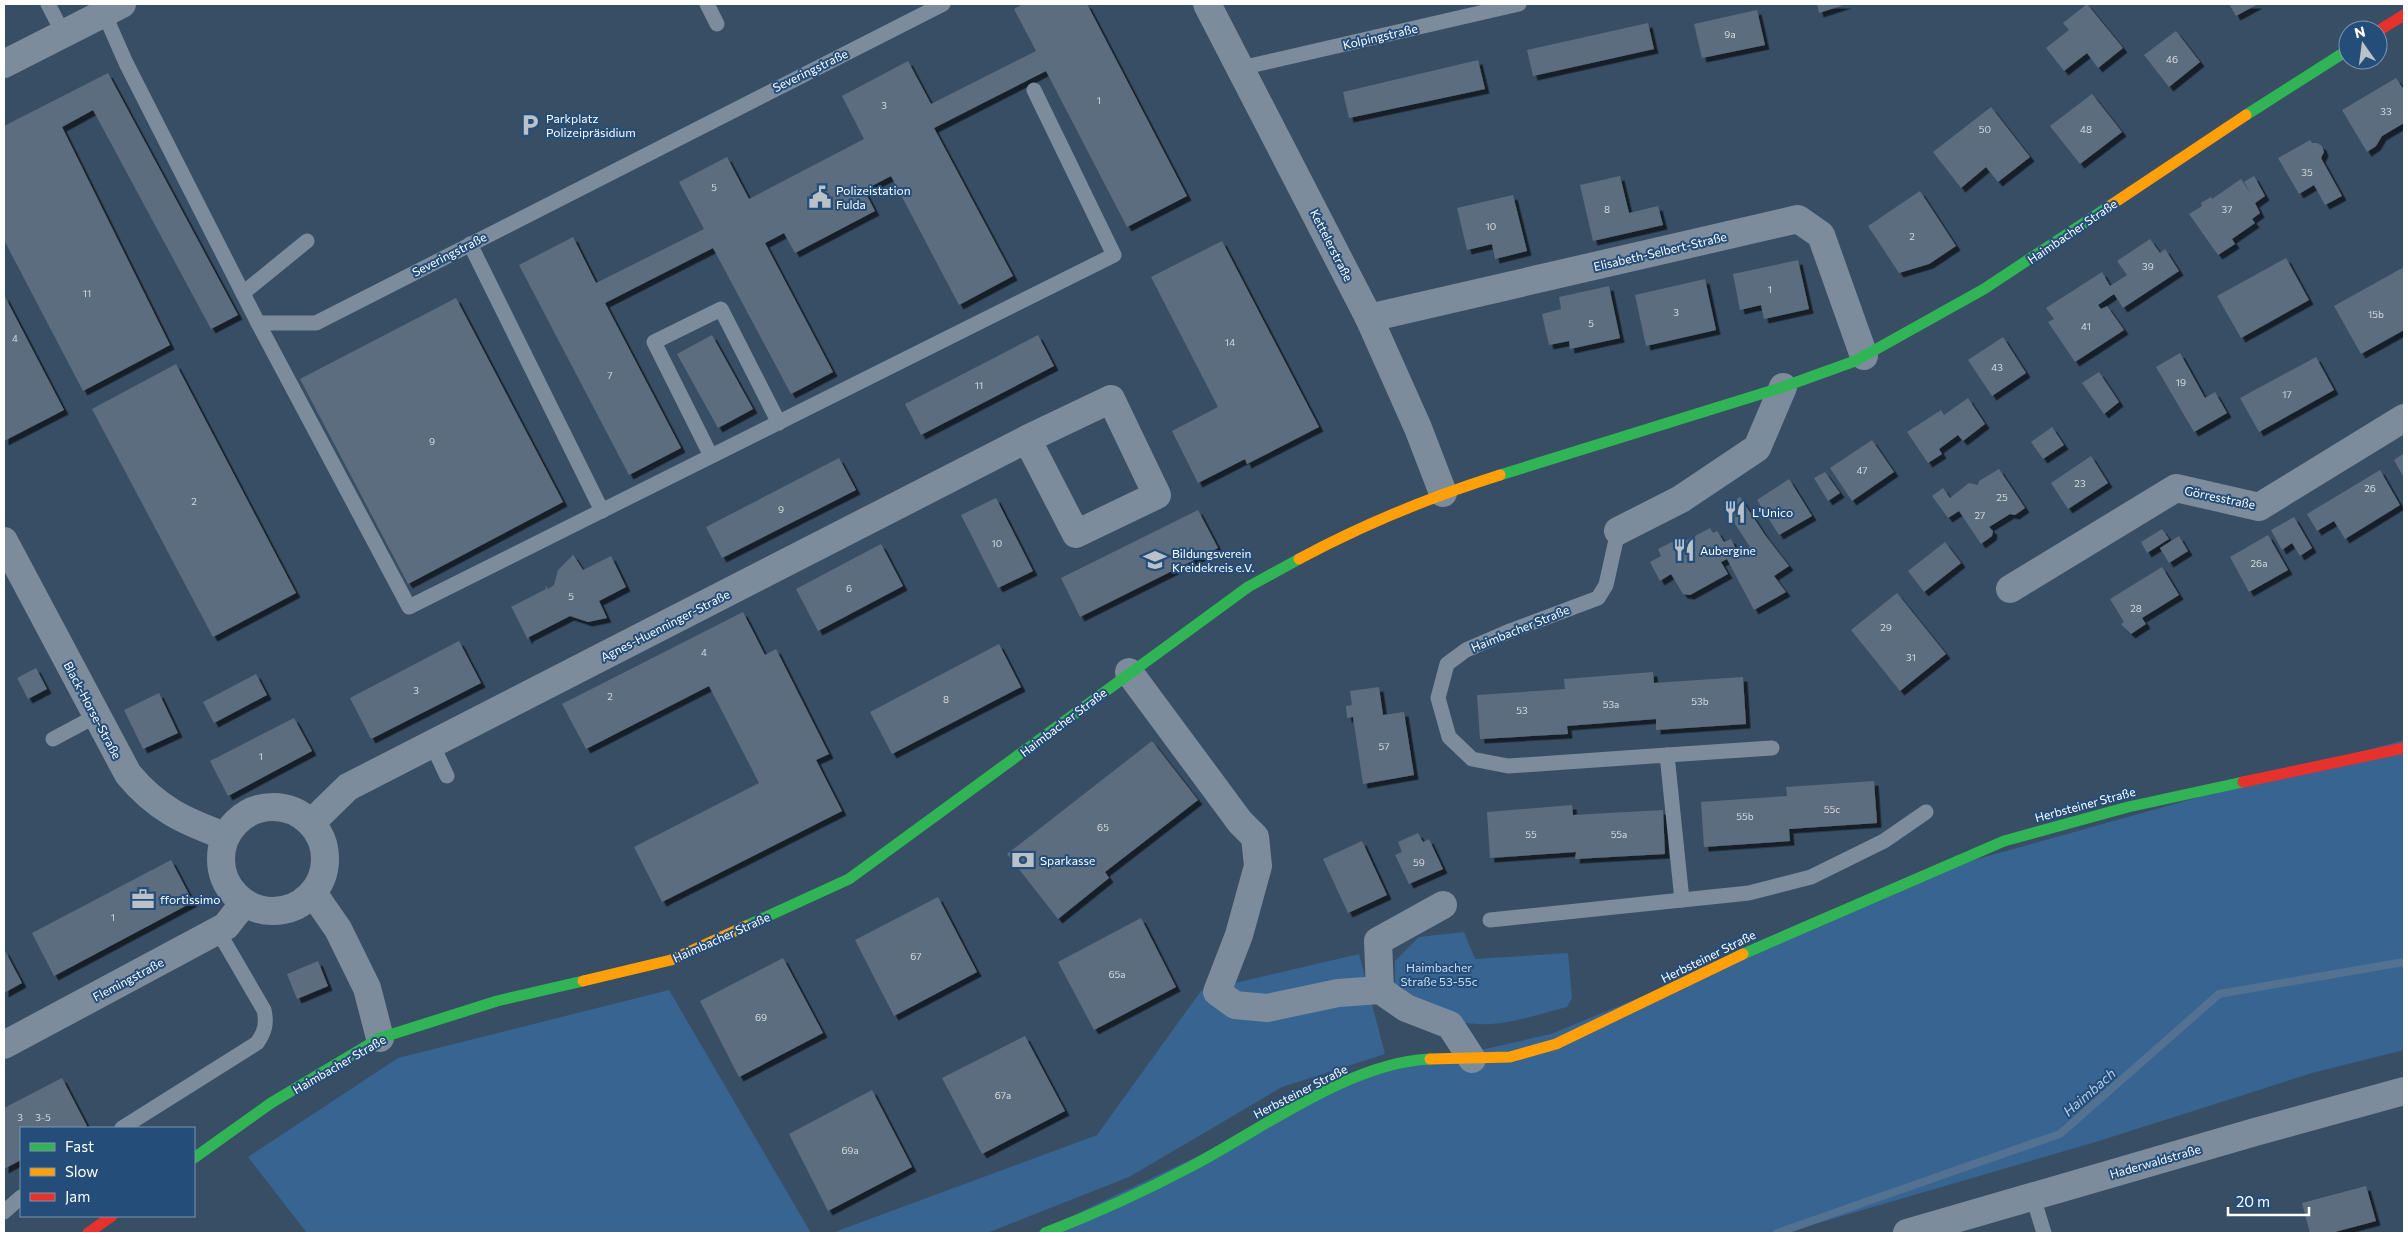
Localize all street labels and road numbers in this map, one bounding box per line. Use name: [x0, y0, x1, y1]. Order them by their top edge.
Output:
street label: Kolpingstraße: [1341, 21, 1419, 51]
street label: Severingstraße: [770, 46, 850, 94]
street label: Haimbacher Straße: [2025, 196, 2119, 266]
street label: Kettelerstraße: [1308, 207, 1356, 283]
street label: Severingstraße: [409, 229, 489, 279]
street label: Elisabeth-Selbert-Straße: [1592, 229, 1728, 273]
street label: Görresstraße: [2183, 483, 2257, 511]
street label: Agnes-Huenninger-Straße: [598, 586, 732, 664]
street label: Haimbacher Straße: [1469, 602, 1571, 654]
street label: Black-Horse-Straße: [61, 659, 125, 761]
street label: Haimbacher Straße: [1017, 685, 1109, 759]
street label: Herbsteiner Straße: [2033, 784, 2137, 824]
street label: Haimbacher Straße: [670, 909, 772, 965]
street label: Herbsteiner Straße: [1658, 927, 1758, 985]
street label: Flemingstraße: [90, 954, 166, 1004]
street label: Haimbacher Straße: [290, 1032, 388, 1096]
street label: Herbsteiner Straße: [1251, 1061, 1349, 1121]
street label: Haderwaldstraße: [2108, 1141, 2202, 1181]

